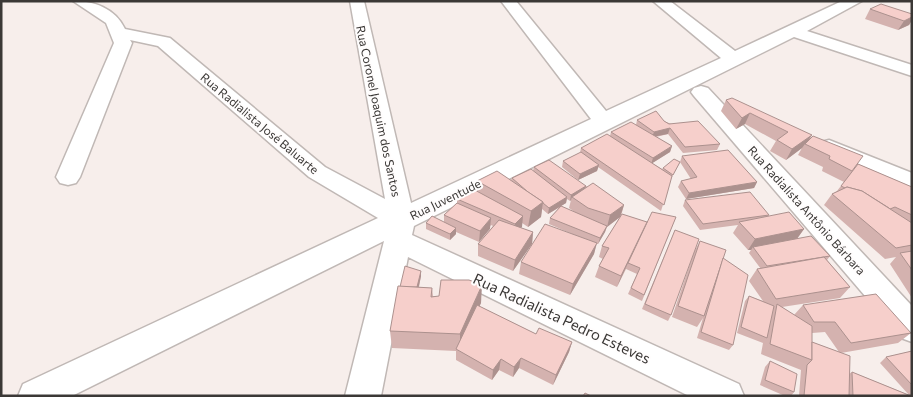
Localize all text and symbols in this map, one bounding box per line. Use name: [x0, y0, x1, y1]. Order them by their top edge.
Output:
street label: Rua Coronel Joaquim dos Santos: [353, 24, 404, 198]
street label: Rua Radialista José Baluarte: [198, 70, 322, 177]
street label: Rua Radialista Antônio Bárbara: [745, 143, 869, 277]
street label: Rua Juventude: [407, 176, 483, 223]
street label: Rua Radialista Pedro Esteves: [471, 269, 654, 367]

